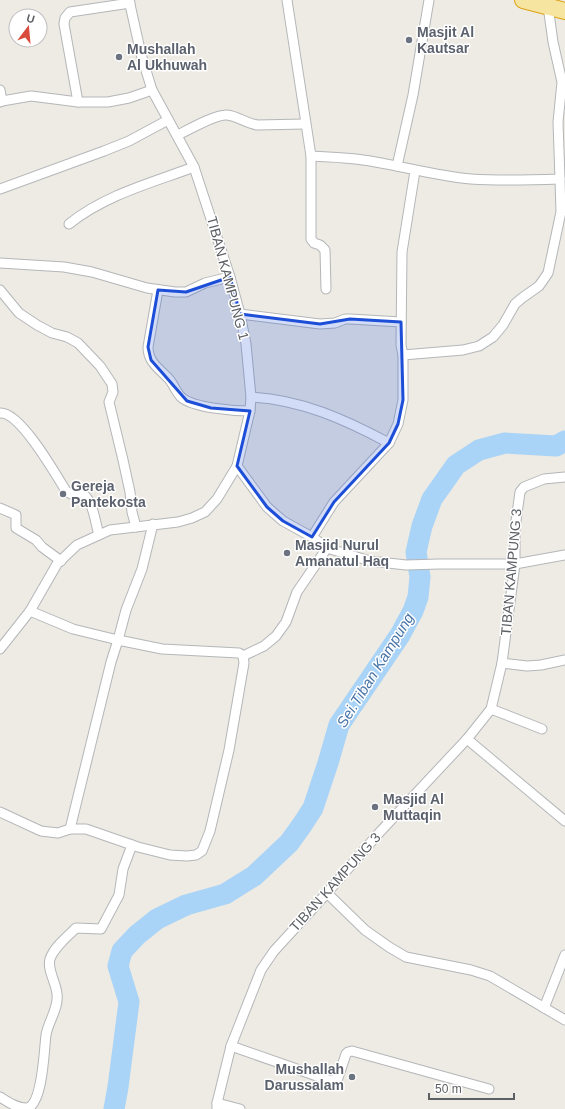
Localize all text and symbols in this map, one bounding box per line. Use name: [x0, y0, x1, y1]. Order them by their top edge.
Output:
north arrow: [8, 8, 48, 48]
text: U: [25, 12, 36, 25]
place label: Masjit Al Kautsar: [417, 24, 474, 56]
marker: Masjit Al Kautsar: [404, 35, 414, 45]
place label: Mushallah Al Ukhuwah: [127, 41, 207, 73]
marker: Mushallah Al Ukhuwah: [114, 52, 124, 62]
street label: TIBAN KAMPUNG 1: [204, 214, 252, 342]
place label: Gereja Pantekosta: [71, 478, 146, 510]
marker: Gereja Pantekosta: [58, 489, 68, 499]
street label: TIBAN KAMPUNG 3: [497, 508, 525, 636]
place label: Masjid Nurul Amanatul Haq: [295, 537, 389, 569]
marker: Masjid Nurul Amanatul Haq: [282, 548, 292, 558]
water label: Sei.Tiban Kampung: [333, 609, 417, 730]
place label: Masjid Al Muttaqin: [383, 791, 444, 823]
marker: Masjid Al Muttaqin: [370, 802, 380, 812]
street label: TIBAN KAMPUNG 3: [286, 829, 384, 935]
place label: Mushallah Darussalam: [265, 1061, 344, 1093]
marker: Mushallah Darussalam: [347, 1072, 357, 1082]
scale bar: [429, 1075, 514, 1101]
text: 50 m: [435, 1082, 462, 1096]

